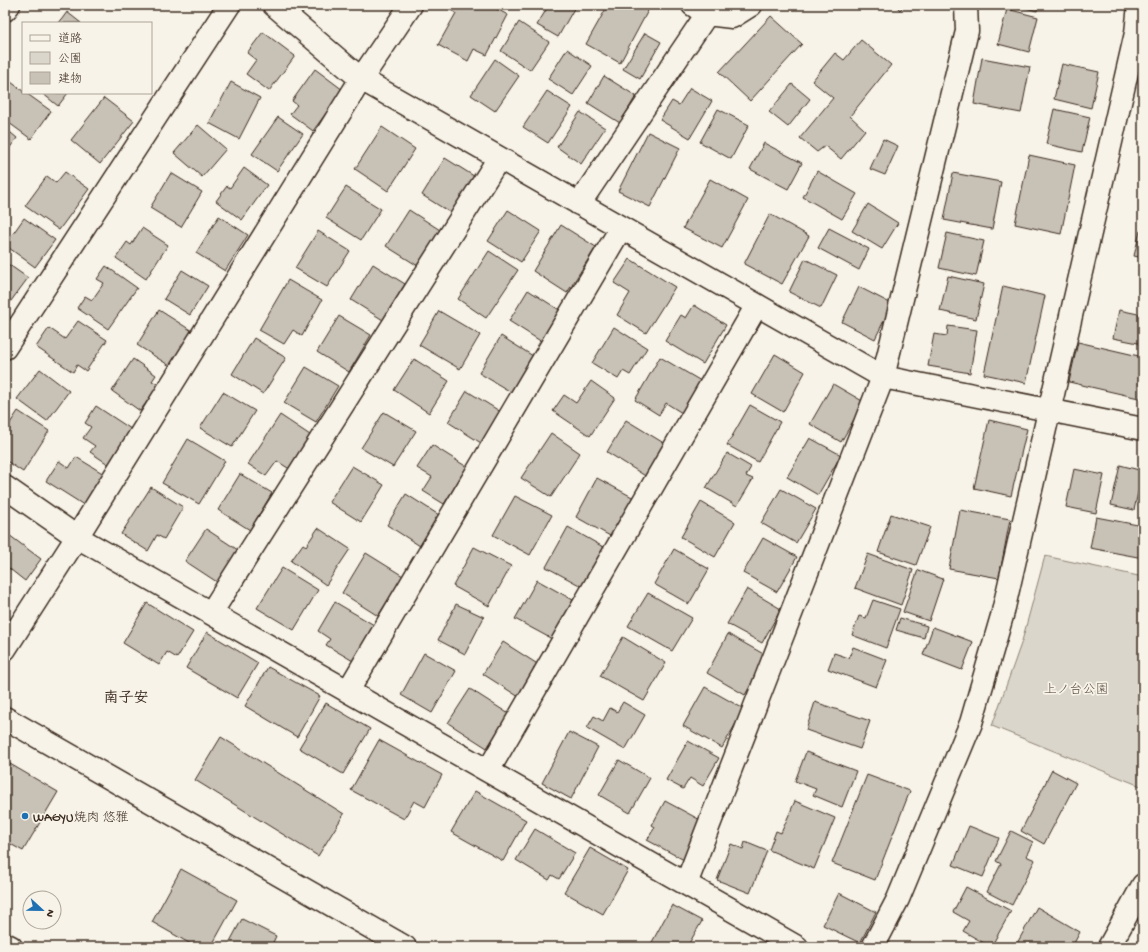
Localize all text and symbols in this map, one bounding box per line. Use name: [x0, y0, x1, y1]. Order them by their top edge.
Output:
legend: [22, 22, 152, 94]
text: 道路: [58, 32, 82, 47]
text: 公園: [58, 52, 82, 67]
text: 建物: [58, 72, 82, 87]
park label: 上ノ台公園: [1043, 682, 1109, 698]
district label: 南子安: [103, 689, 149, 708]
marker: WAGYU焼肉 悠雅: [20, 811, 30, 821]
place label: WAGYU焼肉 悠雅: [33, 811, 129, 826]
north arrow: [22, 890, 62, 930]
text: N: [43, 907, 56, 919]

